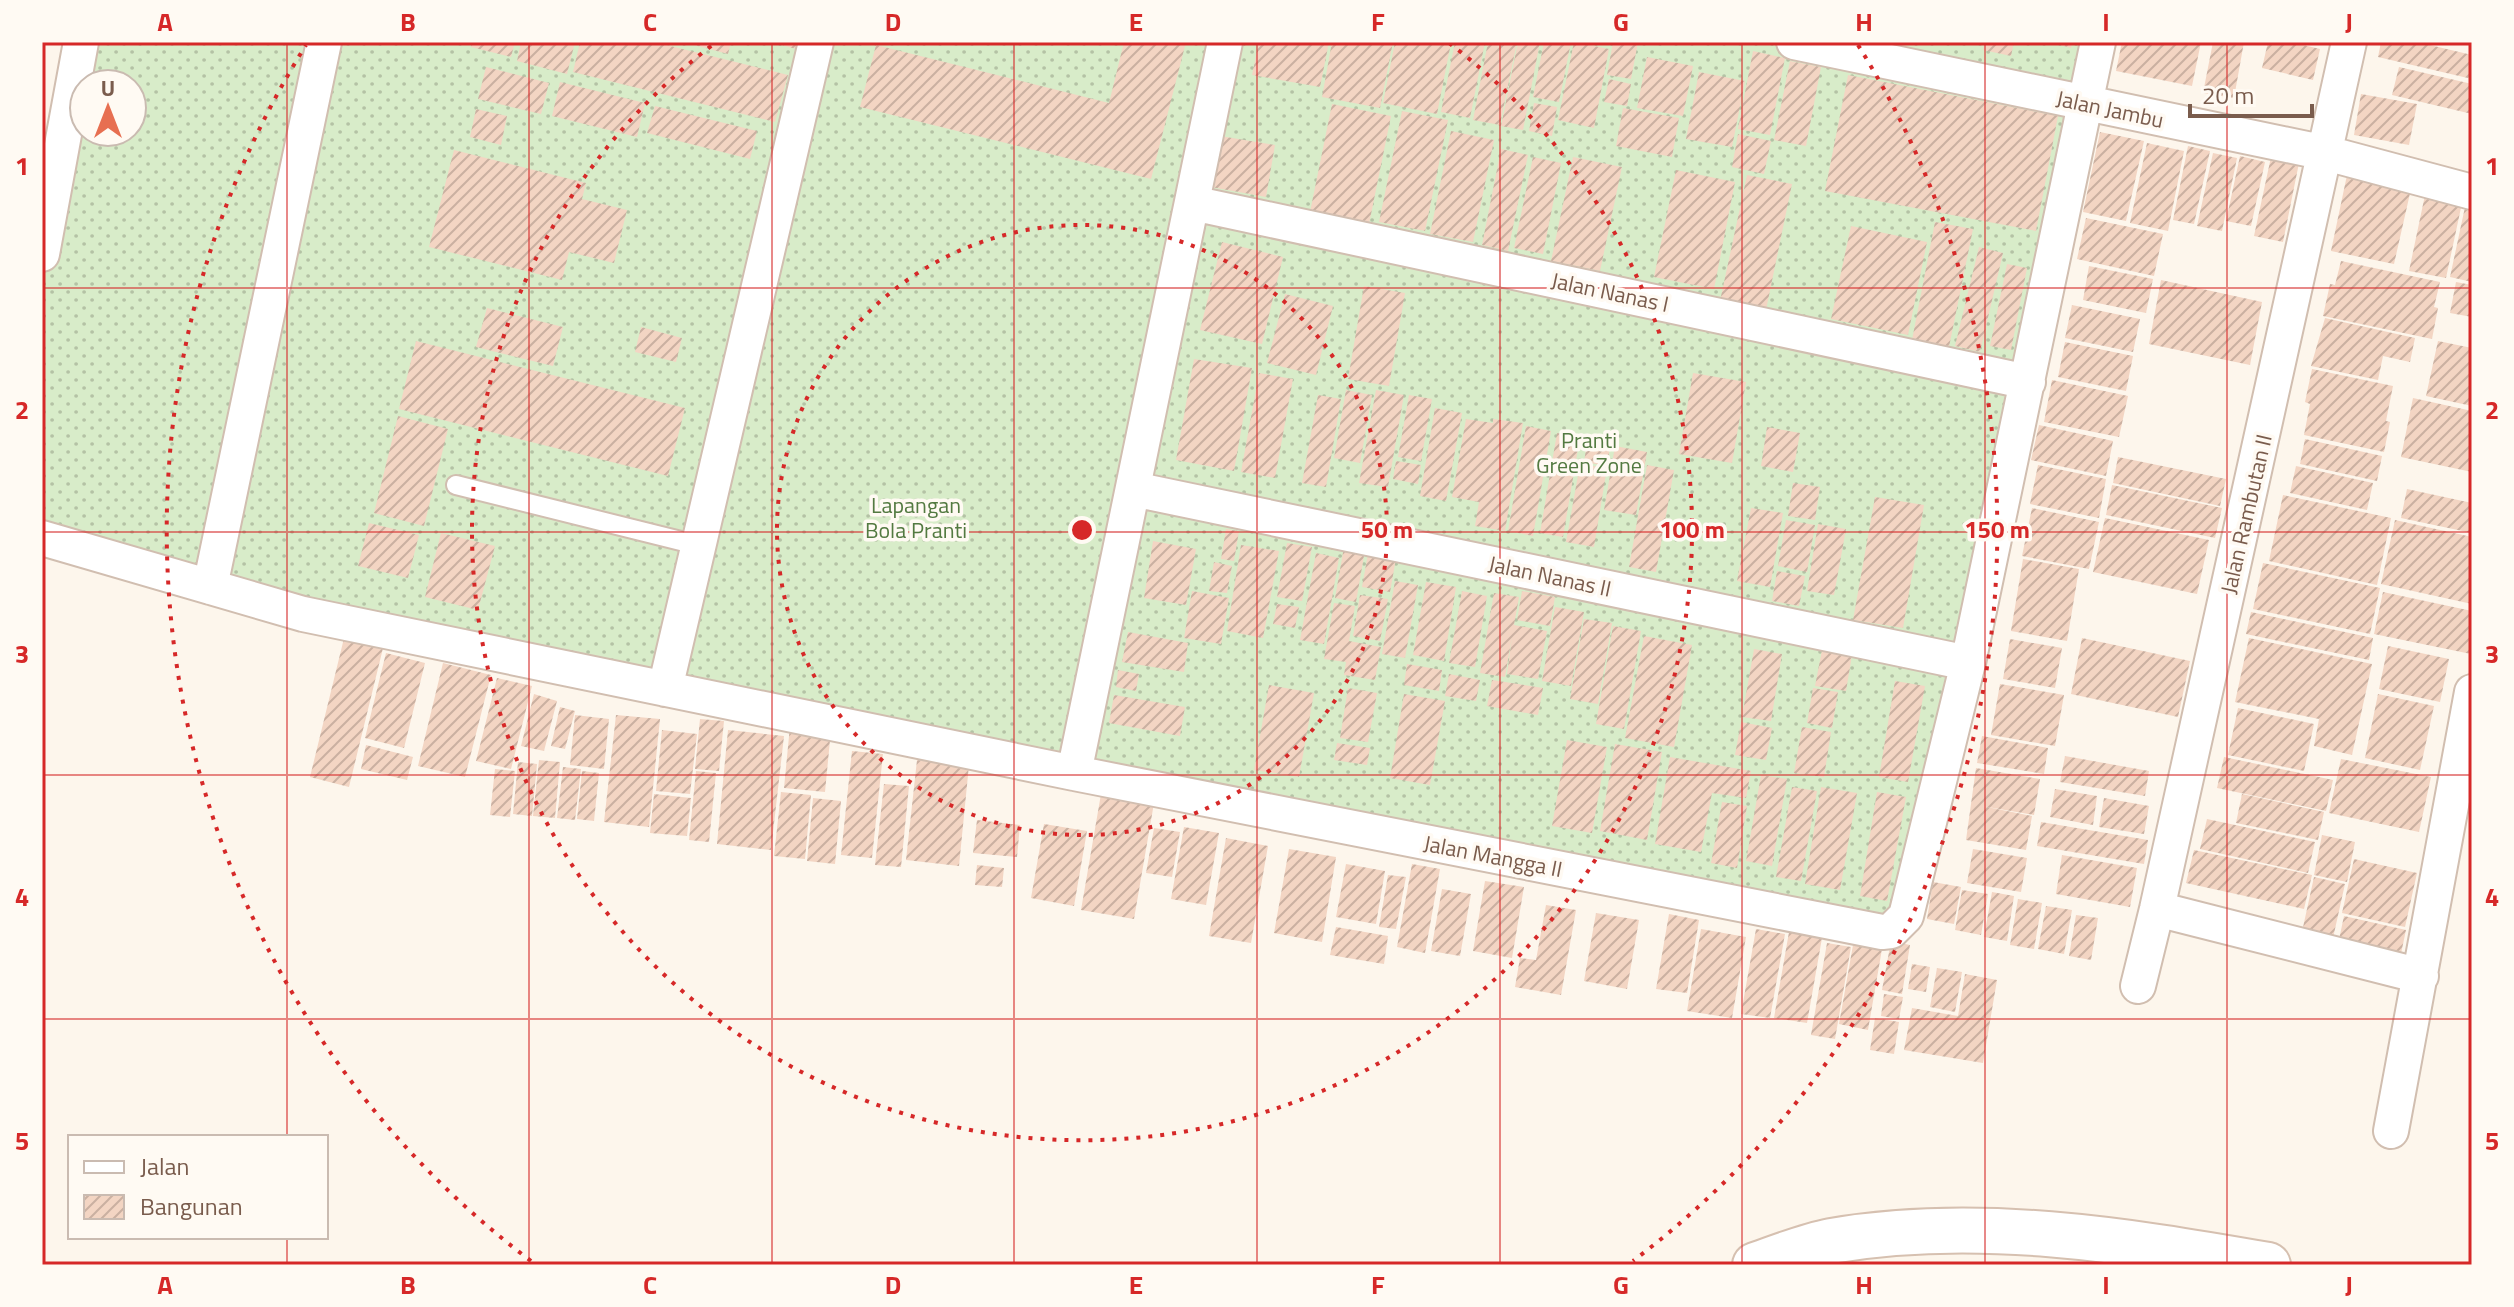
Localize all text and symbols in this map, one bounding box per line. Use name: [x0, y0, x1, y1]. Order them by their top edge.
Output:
text: A: [157, 2, 173, 41]
text: B: [400, 2, 416, 41]
text: C: [643, 2, 657, 41]
text: D: [885, 2, 901, 41]
text: E: [1129, 2, 1143, 41]
text: F: [1371, 2, 1385, 41]
text: G: [1613, 2, 1629, 41]
text: H: [1855, 2, 1873, 41]
text: I: [2102, 2, 2110, 41]
text: J: [2345, 2, 2353, 41]
north arrow: [68, 68, 148, 148]
scale bar: [2190, 68, 2312, 118]
text: U: [101, 71, 115, 105]
text: 20 m: [2202, 77, 2254, 113]
street label: Jalan Jambu: [2053, 81, 2167, 137]
text: 1: [15, 146, 29, 185]
text: 1: [2485, 146, 2499, 185]
street label: Jalan Nanas I: [1548, 263, 1672, 321]
text: 2: [15, 390, 29, 429]
text: 2: [2485, 390, 2499, 429]
park label: Pranti Green Zone: [1536, 423, 1642, 482]
street label: Jalan Rambutan II: [2211, 431, 2281, 597]
park label: Lapangan Bola Pranti: [865, 488, 967, 547]
text: 50 m: [1361, 511, 1413, 547]
text: 100 m: [1659, 511, 1725, 547]
text: 150 m: [1964, 511, 2030, 547]
centre of rings: [1068, 516, 1096, 544]
street label: Jalan Nanas II: [1485, 546, 1615, 606]
text: 3: [15, 634, 29, 673]
text: 3: [2485, 634, 2499, 673]
street label: Jalan Mangga II: [1421, 826, 1565, 886]
text: 4: [15, 877, 29, 916]
text: 4: [2485, 877, 2499, 916]
text: 5: [15, 1121, 29, 1160]
text: 5: [2485, 1121, 2499, 1160]
legend: [68, 1135, 328, 1239]
text: Jalan: [140, 1148, 189, 1184]
text: Bangunan: [140, 1188, 243, 1224]
text: A: [157, 1265, 173, 1304]
text: B: [400, 1265, 416, 1304]
text: C: [643, 1265, 657, 1304]
text: D: [885, 1265, 901, 1304]
text: E: [1129, 1265, 1143, 1304]
text: F: [1371, 1265, 1385, 1304]
text: G: [1613, 1265, 1629, 1304]
text: H: [1855, 1265, 1873, 1304]
text: I: [2102, 1265, 2110, 1304]
text: J: [2345, 1265, 2353, 1304]

